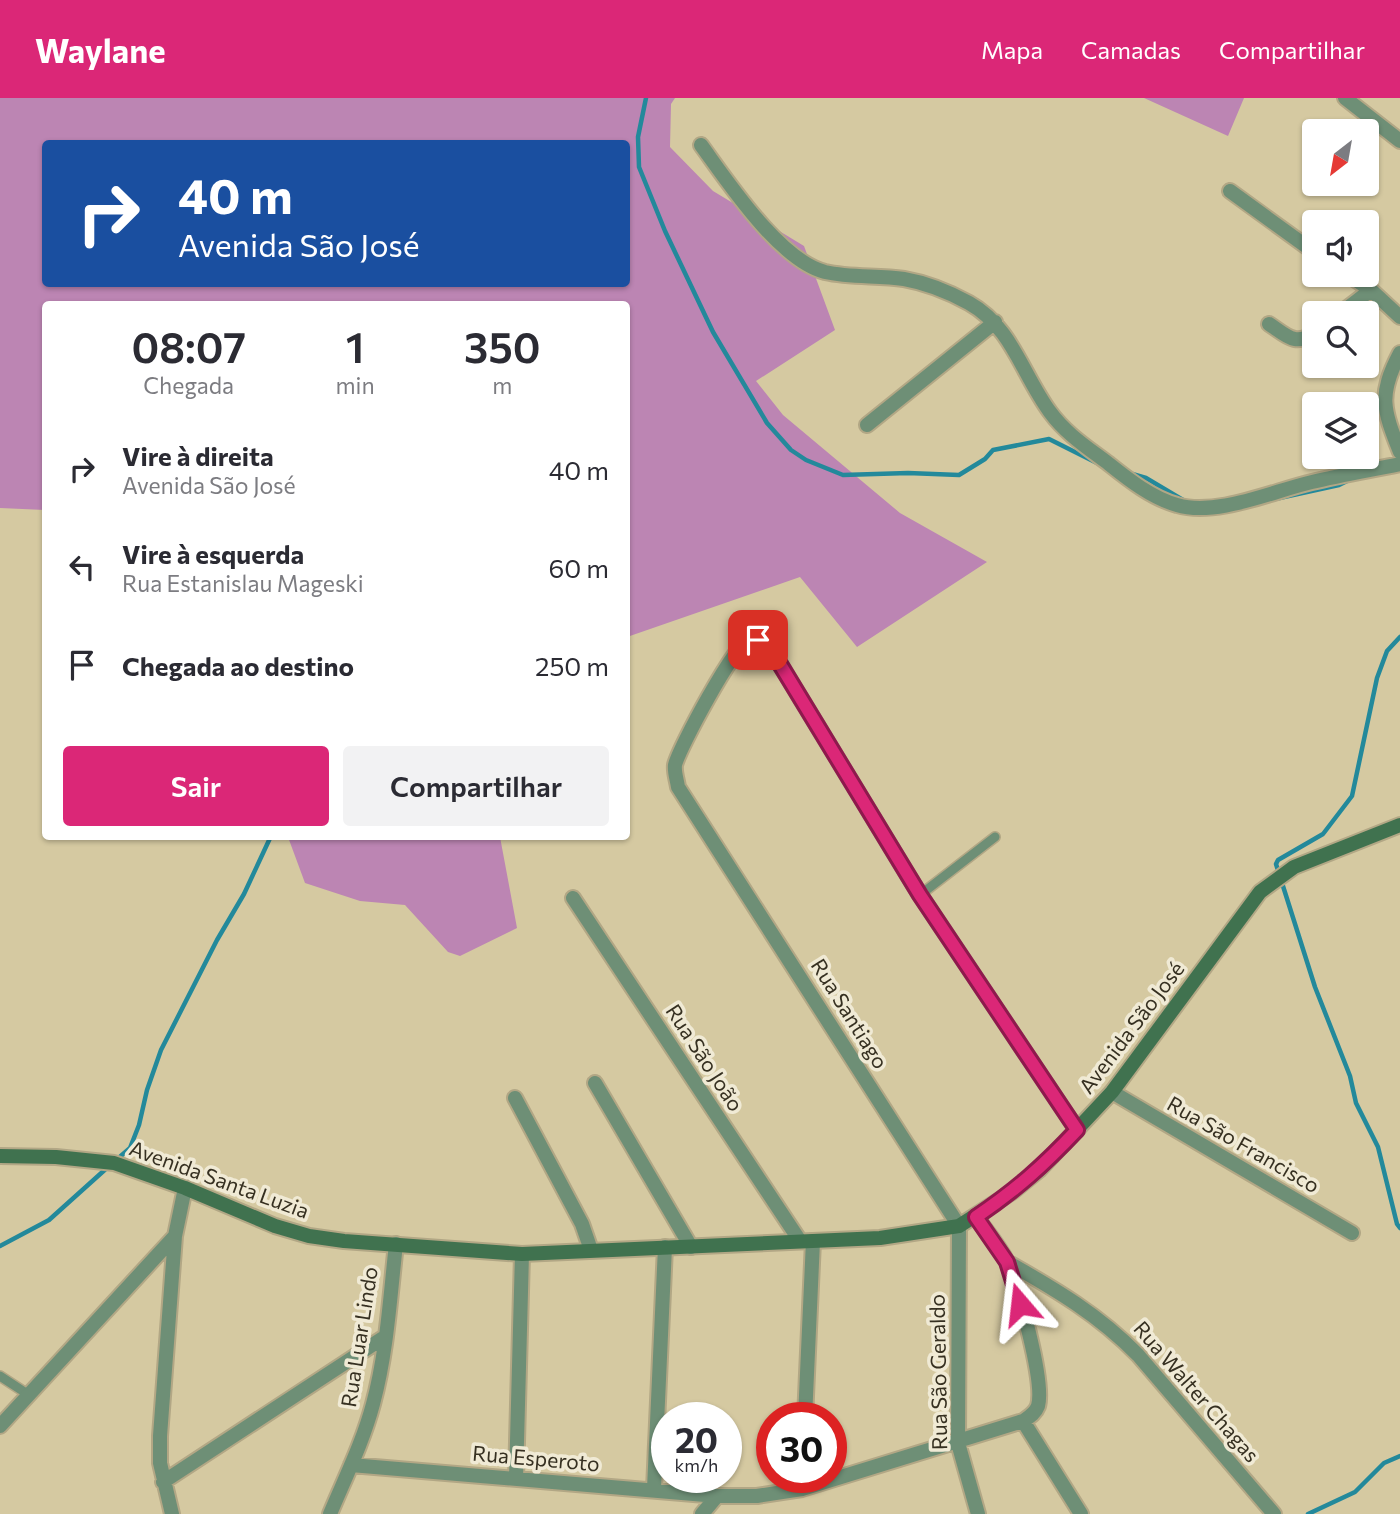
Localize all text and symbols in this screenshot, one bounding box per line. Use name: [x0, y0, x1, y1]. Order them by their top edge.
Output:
text: Waylane: [35, 29, 166, 70]
text: Mapa: [981, 35, 1043, 64]
text: Camadas: [1081, 35, 1181, 64]
text: Compartilhar: [1219, 35, 1365, 64]
north arrow: [1302, 119, 1379, 196]
map controls: [1302, 119, 1379, 469]
text: 40 m: [178, 164, 293, 224]
icon: right: [63, 168, 154, 259]
button: sound: [1302, 210, 1379, 287]
text: Avenida São José: [178, 224, 420, 264]
button: search: [1302, 301, 1379, 378]
text: 08:07: [131, 320, 246, 372]
text: 1: [346, 320, 364, 372]
text: 350: [464, 320, 541, 372]
text: Chegada: [143, 371, 234, 399]
text: min: [335, 371, 375, 399]
text: m: [492, 371, 512, 399]
button: layers: [1302, 392, 1379, 469]
text: Vire à direita: [122, 440, 274, 471]
icon: right: [63, 450, 101, 488]
text: 40 m: [549, 454, 609, 485]
text: Avenida São José: [122, 471, 296, 499]
text: Vire à esquerda: [122, 538, 304, 569]
icon: left: [63, 548, 101, 586]
text: 60 m: [549, 552, 609, 583]
text: Rua Estanislau Mageski: [122, 569, 364, 597]
pin: [728, 610, 788, 670]
icon: arrive: [739, 621, 777, 659]
icon: arrive: [63, 646, 101, 684]
text: Chegada ao destino: [122, 650, 354, 681]
text: 250 m: [535, 650, 609, 681]
button: Sair: [63, 746, 329, 826]
button: Compartilhar: [343, 746, 609, 826]
street label: Rua Santiago: [807, 954, 894, 1073]
street label: Avenida São José: [1073, 956, 1189, 1098]
street label: Rua São João: [661, 999, 749, 1115]
street label: Rua São Francisco: [1163, 1090, 1324, 1197]
street label: Avenida Santa Luzia: [126, 1134, 313, 1223]
street label: Rua Luar Lindo: [335, 1265, 382, 1409]
position arrow: [983, 1267, 1057, 1341]
street label: Rua São Geraldo: [924, 1294, 951, 1450]
street label: Rua Walter Chagas: [1129, 1315, 1265, 1467]
speed limit sign: 30: [756, 1402, 847, 1493]
text: 20: [675, 1417, 718, 1460]
street label: Rua Esperoto: [471, 1439, 601, 1476]
text: km/h: [675, 1454, 718, 1476]

